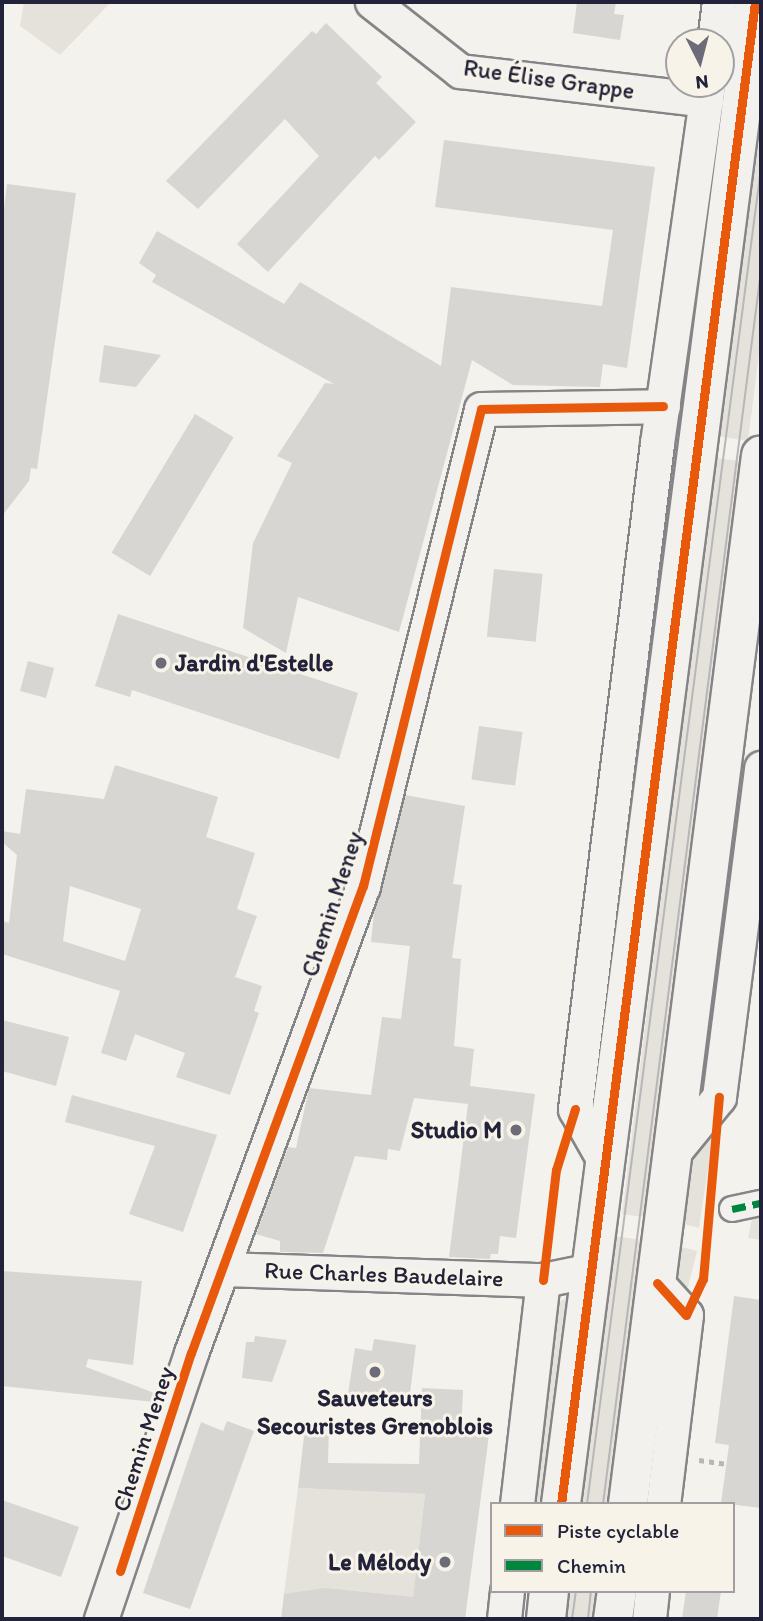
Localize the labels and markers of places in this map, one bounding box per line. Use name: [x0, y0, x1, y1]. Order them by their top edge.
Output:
place label: Jardin d'Estelle: [175, 649, 333, 677]
marker: Jardin d'Estelle: [153, 655, 169, 671]
place label: Studio M: [411, 1116, 502, 1144]
marker: Studio M: [508, 1122, 524, 1138]
marker: Sauveteurs Secouristes Grenoblois: [367, 1364, 383, 1380]
place label: Sauveteurs Secouristes Grenoblois: [257, 1384, 493, 1440]
place label: Le Mélody: [328, 1548, 431, 1576]
marker: Le Mélody: [437, 1554, 453, 1570]

